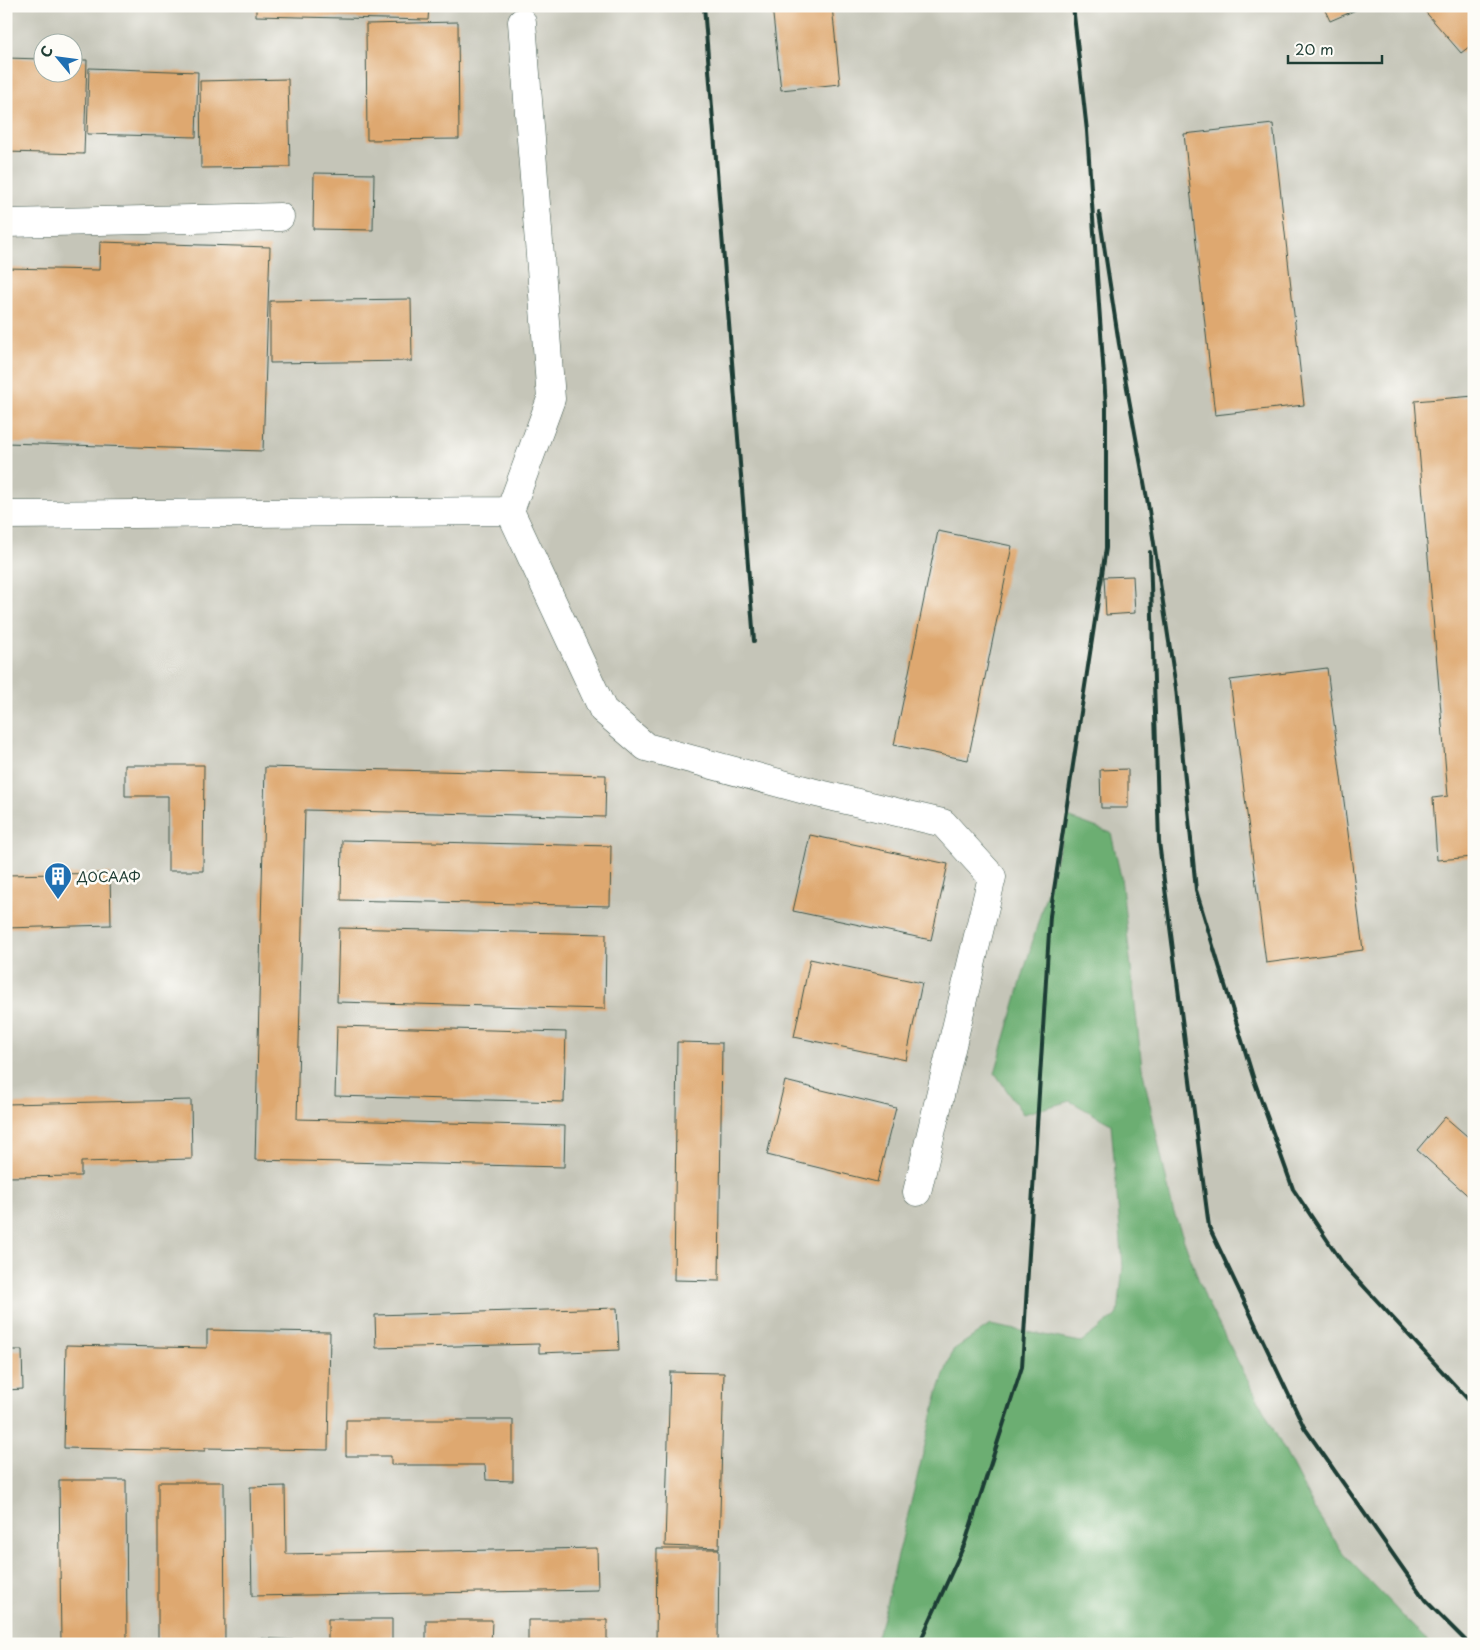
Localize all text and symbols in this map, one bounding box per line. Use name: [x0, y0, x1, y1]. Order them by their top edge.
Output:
north arrow: [32, 32, 82, 82]
scale bar: [1288, 32, 1381, 64]
text: 20 m: [1295, 37, 1334, 60]
text: С: [34, 42, 58, 61]
building icon: ДОСААФ: [43, 861, 73, 900]
place label: ДОСААФ: [76, 866, 141, 887]

